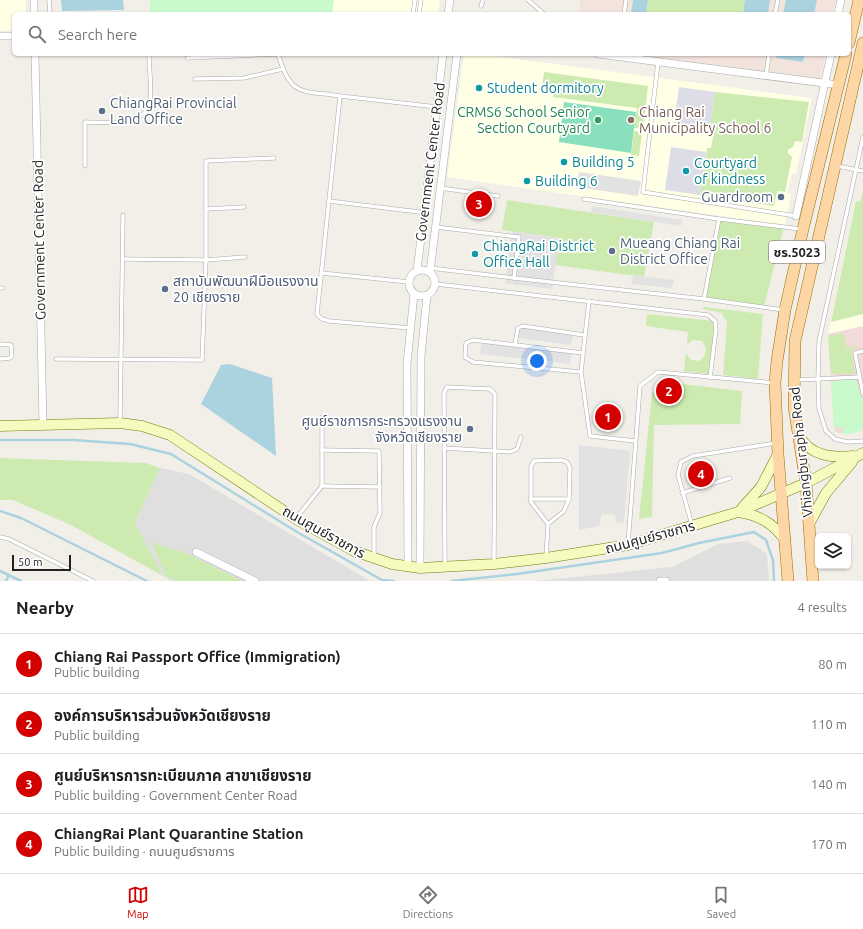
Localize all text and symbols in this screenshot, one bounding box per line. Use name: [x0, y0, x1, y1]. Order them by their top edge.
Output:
search box: [12, 12, 851, 56]
icon: search: [26, 23, 48, 45]
text: Search here: [58, 26, 137, 43]
place label: Student dormitory: [487, 80, 604, 96]
street label: Government Center Road: [412, 82, 448, 242]
marker: Student dormitory: [474, 83, 484, 93]
place label: ChiangRai Provincial Land Office: [110, 95, 237, 127]
place label: CRMS6 School Senior Section Courtyard: [457, 104, 591, 136]
place label: Chiang Rai Municipality School 6: [639, 104, 771, 136]
marker: ChiangRai Provincial Land Office: [97, 106, 107, 116]
marker: CRMS6 School Senior Section Courtyard: [593, 115, 603, 125]
marker: Chiang Rai Municipality School 6: [626, 115, 636, 125]
place label: Building 5: [572, 154, 635, 170]
place label: Courtyard of kindness: [694, 155, 765, 187]
marker: Building 5: [559, 157, 569, 167]
street label: Government Center Road: [30, 160, 48, 320]
marker: Courtyard of kindness: [681, 166, 691, 176]
place label: Building 6: [535, 173, 598, 189]
marker: Building 6: [522, 176, 532, 186]
pin: 3: [466, 189, 492, 219]
place label: Guardroom: [701, 189, 773, 205]
marker: Guardroom: [776, 192, 786, 202]
place label: Mueang Chiang Rai District Office: [620, 235, 740, 267]
place label: ChiangRai District Office Hall: [483, 238, 595, 270]
road number: ชร.5023: [769, 241, 825, 263]
marker: Mueang Chiang Rai District Office: [607, 246, 617, 256]
marker: ChiangRai District Office Hall: [470, 249, 480, 259]
place label: สถาบันพัฒนาฝีมือแรงงาน 20 เชียงราย: [173, 273, 319, 305]
marker: สถาบันพัฒนาฝีมือแรงงาน 20 เชียงราย: [160, 284, 170, 294]
your location: [527, 351, 547, 371]
pin: 2: [656, 376, 682, 406]
street label: Vhiangburapha Road: [786, 386, 816, 518]
pin: 1: [595, 402, 621, 432]
place label: ศูนย์ราชการกระทรวงแรงงาน จังหวัดเชียงราย: [302, 413, 462, 445]
marker: ศูนย์ราชการกระทรวงแรงงาน จังหวัดเชียงราย: [465, 424, 475, 434]
pin: 4: [688, 459, 714, 489]
street label: ถนนศูนย์ราชการ: [279, 503, 368, 562]
street label: ถนนศูนย์ราชการ: [603, 517, 697, 558]
map controls: [815, 533, 851, 569]
button: layers: [815, 533, 851, 569]
scale bar: [12, 553, 71, 572]
text: 50 m: [18, 556, 42, 568]
text: Nearby: [16, 598, 74, 617]
text: 4 results: [797, 600, 847, 614]
text: Chiang Rai Passport Office (Immigration): [54, 648, 341, 665]
text: 1: [25, 657, 33, 671]
text: 80 m: [818, 657, 847, 671]
text: Public building: [54, 665, 140, 679]
text: องค์การบริหารส่วนจังหวัดเชียงราย: [54, 707, 271, 724]
text: 2: [25, 717, 33, 731]
text: 110 m: [811, 717, 847, 731]
text: Public building: [54, 728, 140, 742]
text: ศูนย์บริหารการทะเบียนภาค สาขาเชียงราย: [54, 767, 311, 784]
text: 3: [25, 777, 33, 791]
text: 140 m: [811, 777, 847, 791]
text: Public building · Government Center Road: [54, 788, 297, 802]
text: ChiangRai Plant Quarantine Station: [54, 825, 304, 842]
text: 4: [25, 837, 33, 851]
text: 170 m: [811, 837, 847, 851]
text: Public building · ถนนศูนย์ราชการ: [54, 844, 235, 858]
tab: Map: [127, 884, 149, 920]
tab: Directions: [403, 884, 453, 920]
tab: Saved: [707, 884, 736, 920]

